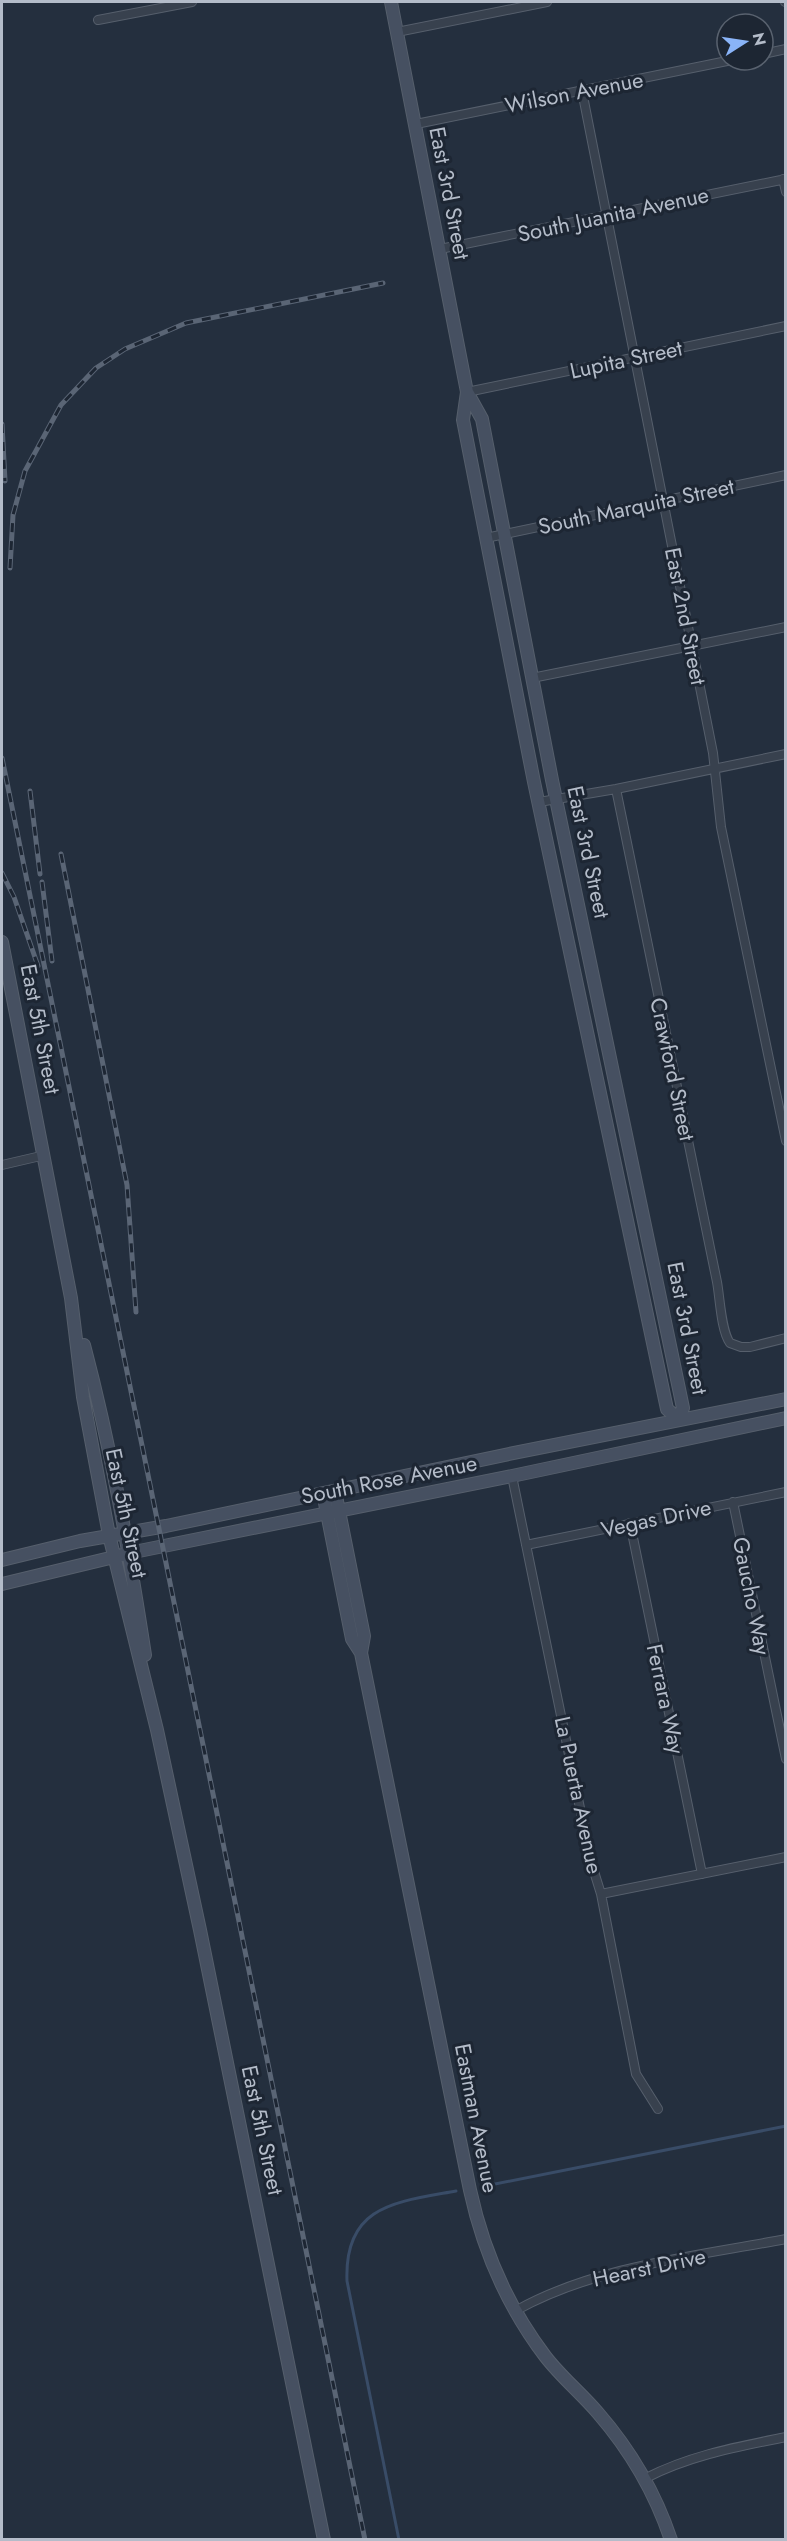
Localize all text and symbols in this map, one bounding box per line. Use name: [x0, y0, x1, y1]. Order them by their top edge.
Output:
north arrow: [715, 12, 775, 72]
text: N: [747, 30, 772, 48]
street label: Wilson Avenue: [502, 63, 646, 121]
street label: East 3rd Street: [421, 124, 479, 263]
street label: South Juanita Avenue: [514, 178, 712, 250]
street label: Lupita Street: [567, 331, 686, 387]
street label: South Marquita Street: [535, 469, 738, 542]
street label: East 2nd Street: [657, 545, 715, 688]
street label: East 3rd Street: [559, 783, 619, 922]
street label: East 5th Street: [13, 961, 69, 1097]
street label: Crawford Street: [642, 994, 704, 1144]
street label: East 3rd Street: [659, 1259, 717, 1398]
street label: East 5th Street: [98, 1445, 156, 1581]
street label: South Rose Avenue: [298, 1446, 480, 1512]
street label: Vegas Drive: [598, 1491, 714, 1545]
street label: Gaucho Way: [725, 1534, 779, 1658]
street label: Ferrara Way: [639, 1641, 693, 1757]
street label: La Puerta Avenue: [547, 1713, 611, 1877]
street label: Eastman Avenue: [447, 2041, 507, 2195]
street label: East 5th Street: [234, 2062, 292, 2198]
street label: Hearst Drive: [590, 2239, 708, 2295]

